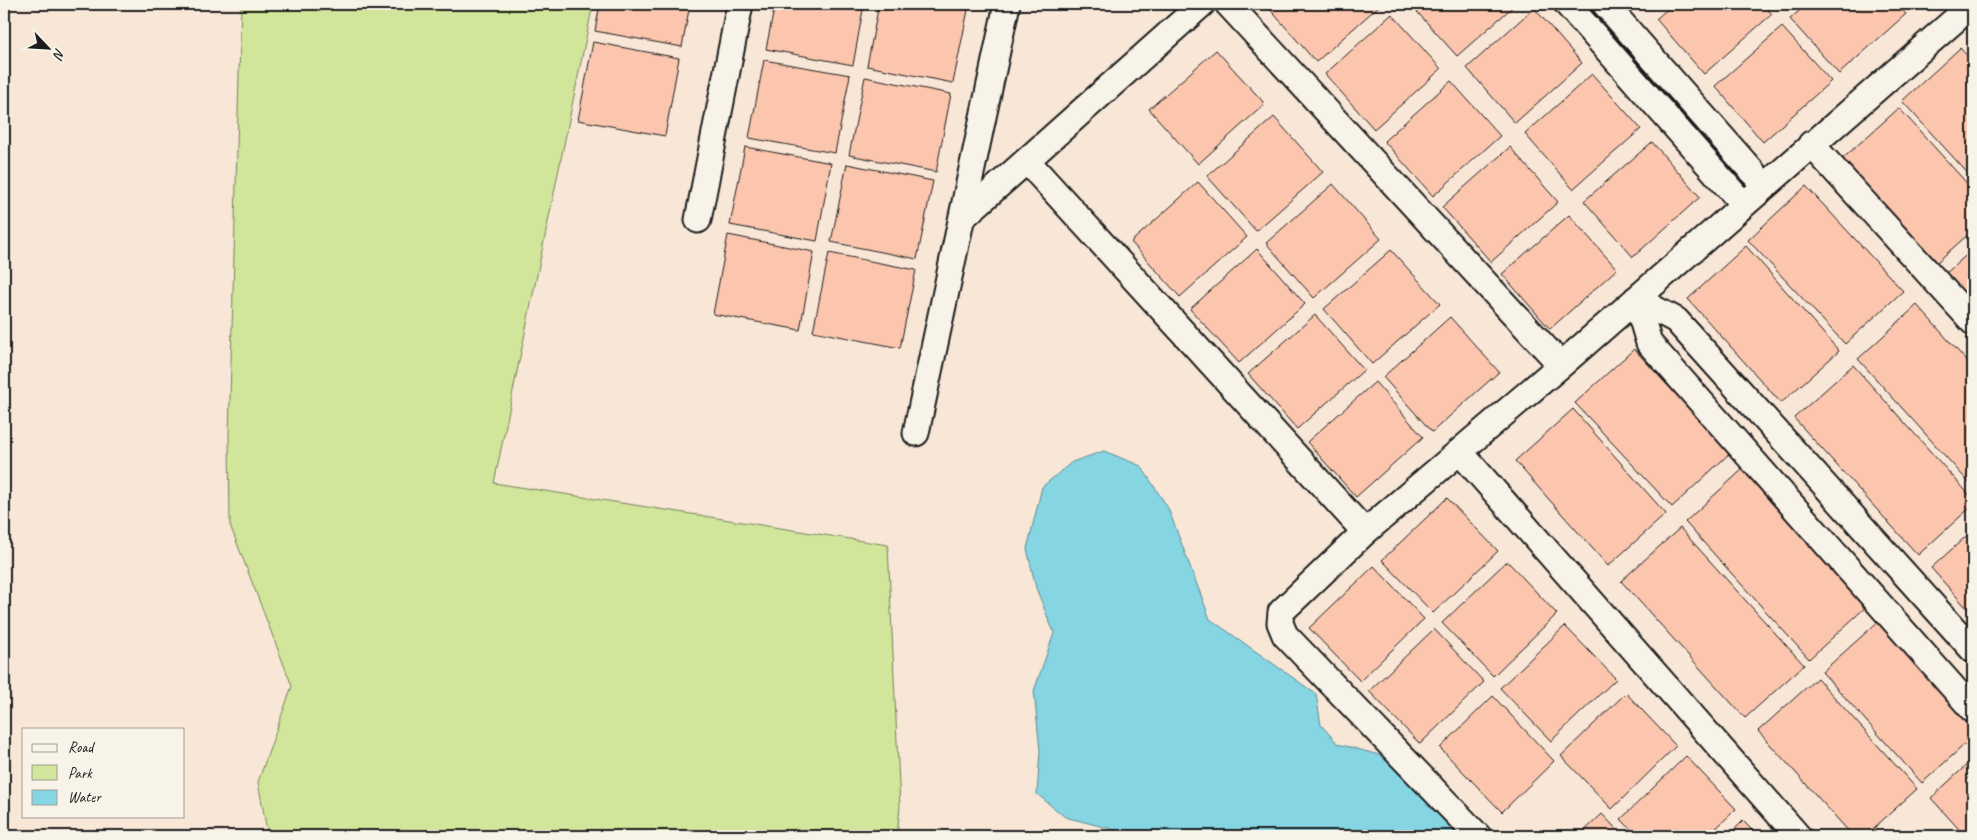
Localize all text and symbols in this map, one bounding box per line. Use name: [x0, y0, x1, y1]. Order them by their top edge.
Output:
north arrow: [22, 22, 72, 72]
text: N: [49, 46, 69, 63]
legend: [22, 728, 185, 818]
text: Road: [68, 738, 95, 757]
text: Park: [68, 764, 93, 783]
text: Water: [68, 788, 102, 807]

